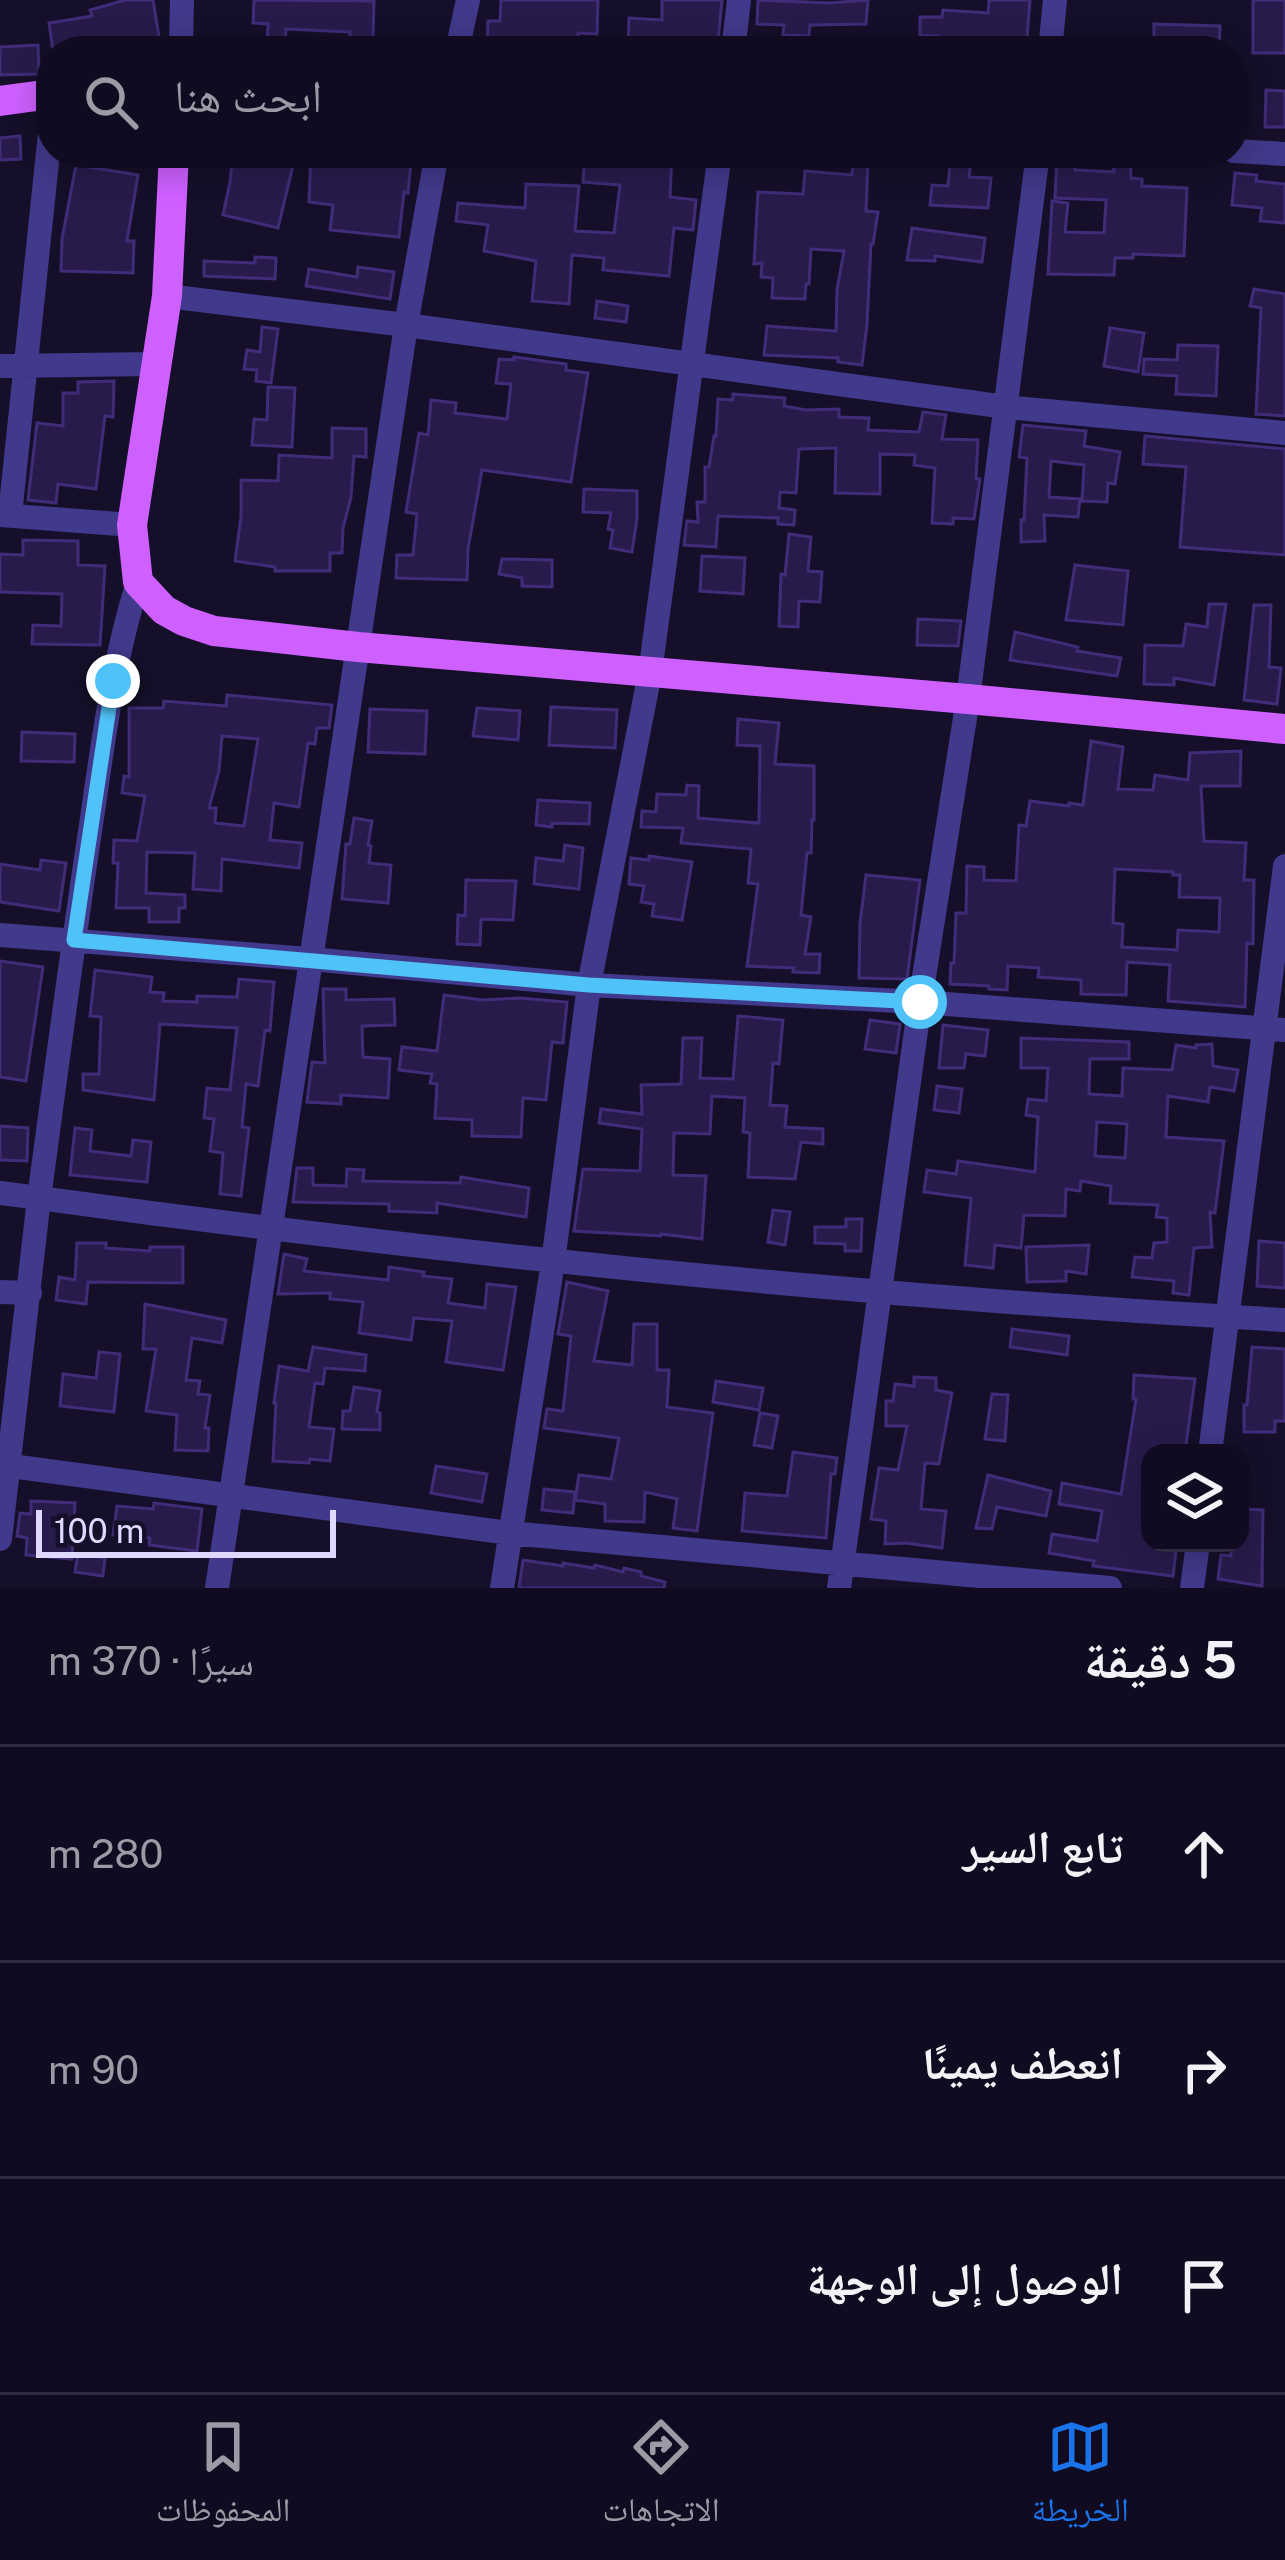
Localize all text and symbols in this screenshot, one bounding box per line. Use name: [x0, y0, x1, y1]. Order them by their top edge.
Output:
search box: [36, 36, 1249, 168]
icon: search: [78, 69, 144, 135]
text: ابحث هنا: [174, 69, 322, 122]
route end: [86, 654, 140, 708]
route start: [893, 975, 947, 1029]
map controls: [1141, 1444, 1249, 1552]
button: layers: [1141, 1444, 1249, 1552]
scale bar: [36, 1504, 336, 1557]
text: 100 m: [54, 1512, 144, 1550]
text: 5 دقيقة: [1084, 1630, 1237, 1689]
text: سيرًا · 370 m: [48, 1638, 254, 1684]
text: تابع السير: [963, 1820, 1123, 1873]
icon: ahead: [1171, 1821, 1237, 1887]
text: 280 m: [48, 1831, 163, 1877]
text: انعطف يمينًا: [922, 2036, 1123, 2089]
icon: right: [1171, 2037, 1237, 2103]
text: 90 m: [48, 2047, 139, 2093]
text: الوصول إلى الوجهة: [807, 2252, 1123, 2305]
icon: arrive: [1171, 2253, 1237, 2319]
tab: المحفوظات: [156, 2414, 290, 2542]
tab: الاتجاهات: [602, 2414, 720, 2542]
tab: الخريطة: [1032, 2414, 1129, 2542]

